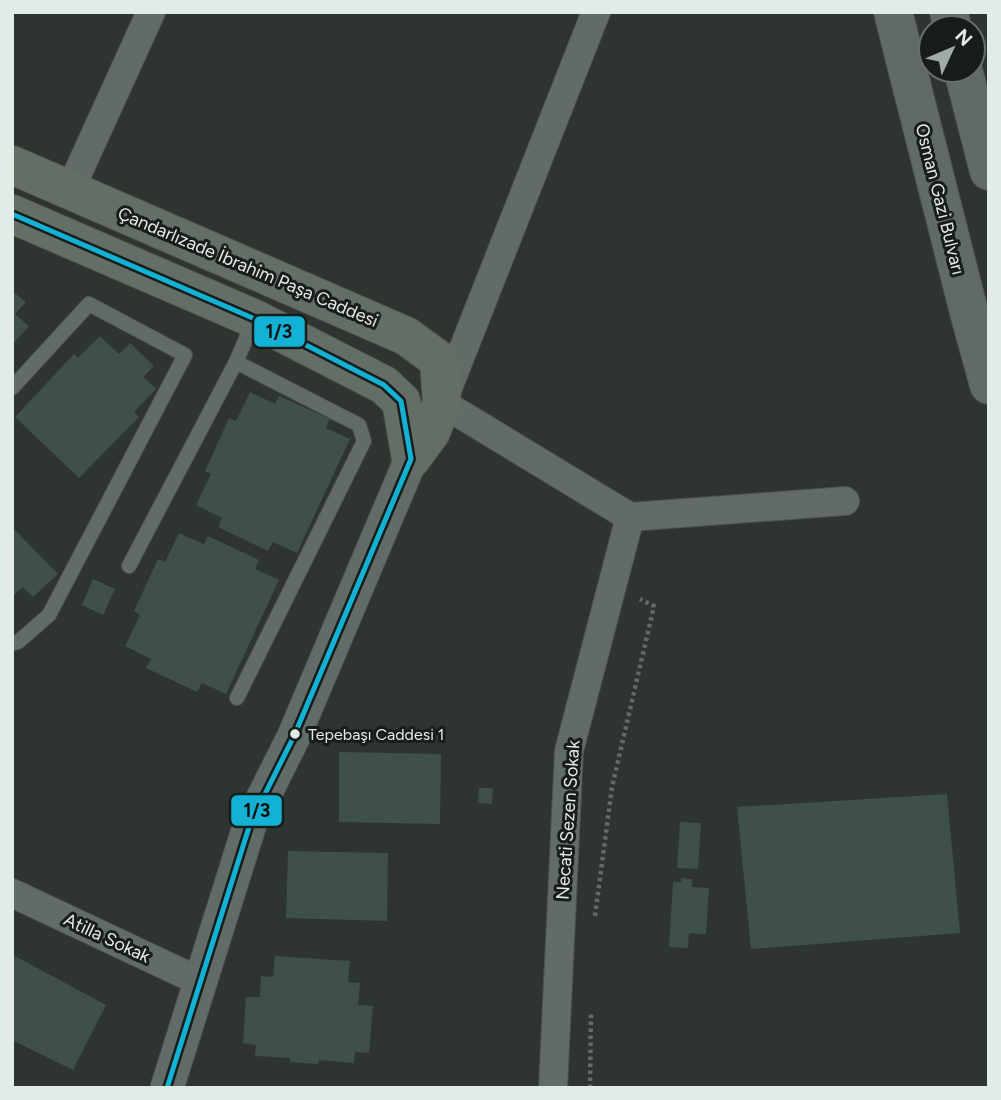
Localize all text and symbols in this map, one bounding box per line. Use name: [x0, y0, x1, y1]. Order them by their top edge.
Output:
north arrow: [917, 14, 987, 84]
text: N: [950, 24, 977, 51]
street label: Osman Gazi Bulvarı: [911, 121, 969, 277]
street label: Çandarlızade İbrahim Paşa Caddesi: [114, 202, 382, 332]
line badge: 1/3: [253, 315, 306, 348]
text: 1/3: [266, 320, 292, 343]
place label: Tepebaşı Caddesi 1: [308, 725, 444, 744]
marker: Tepebaşı Caddesi 1: [288, 727, 302, 741]
street label: Necati Sezen Sokak: [551, 739, 585, 901]
line badge: 1/3: [230, 794, 283, 827]
text: 1/3: [244, 799, 270, 822]
street label: Atilla Sokak: [60, 908, 154, 968]

